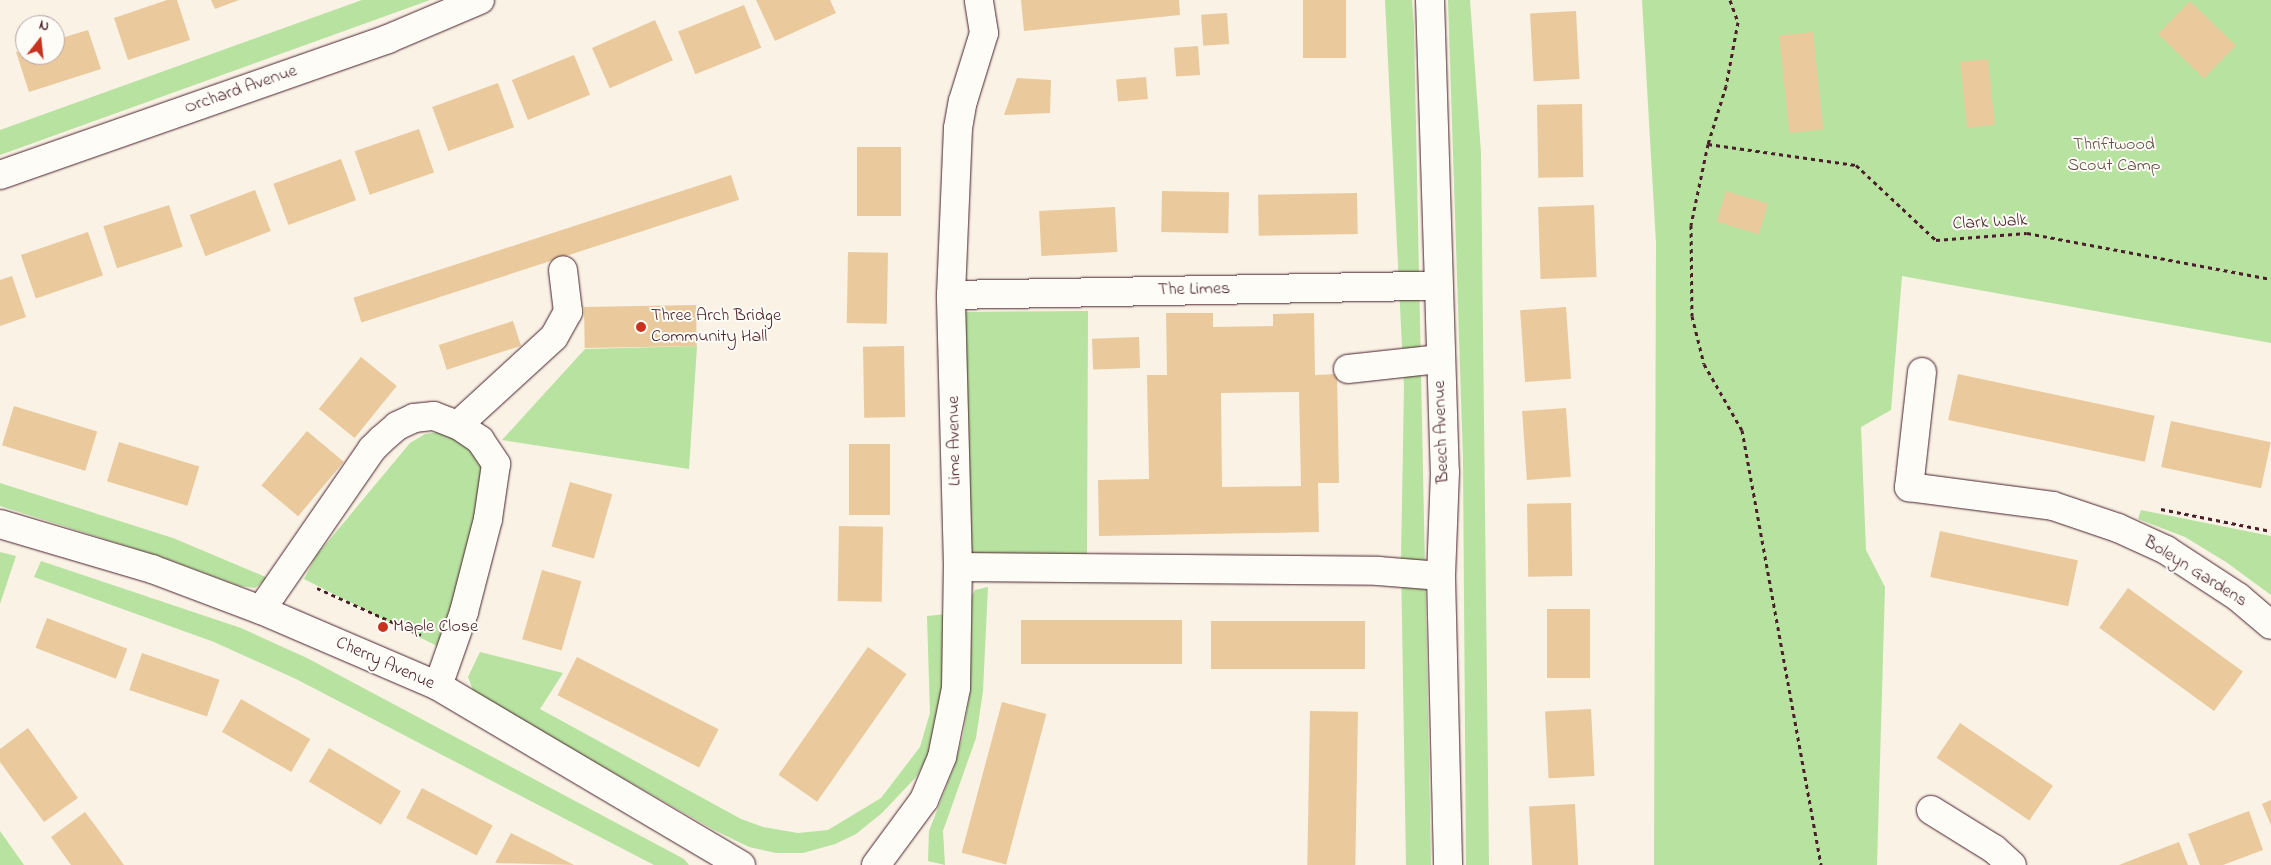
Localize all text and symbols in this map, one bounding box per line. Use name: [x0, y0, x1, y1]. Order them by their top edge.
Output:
north arrow: [15, 15, 65, 65]
text: N: [37, 15, 51, 37]
street label: Orchard Avenue: [182, 61, 300, 119]
park label: Thriftwood Scout Camp: [2067, 135, 2161, 178]
street label: Clark Walk: [1952, 210, 2028, 236]
street label: The Limes: [1158, 279, 1230, 301]
place label: Three Arch Bridge Community Hall: [651, 306, 781, 348]
marker: Three Arch Bridge Community Hall: [635, 321, 647, 333]
street label: Beech Avenue: [1429, 380, 1455, 484]
street label: Lime Avenue: [943, 396, 967, 486]
street label: Boleyn Gardens: [2139, 532, 2251, 612]
place label: Maple Close: [393, 616, 478, 638]
marker: Maple Close: [377, 621, 389, 633]
street label: Cherry Avenue: [332, 633, 438, 695]

